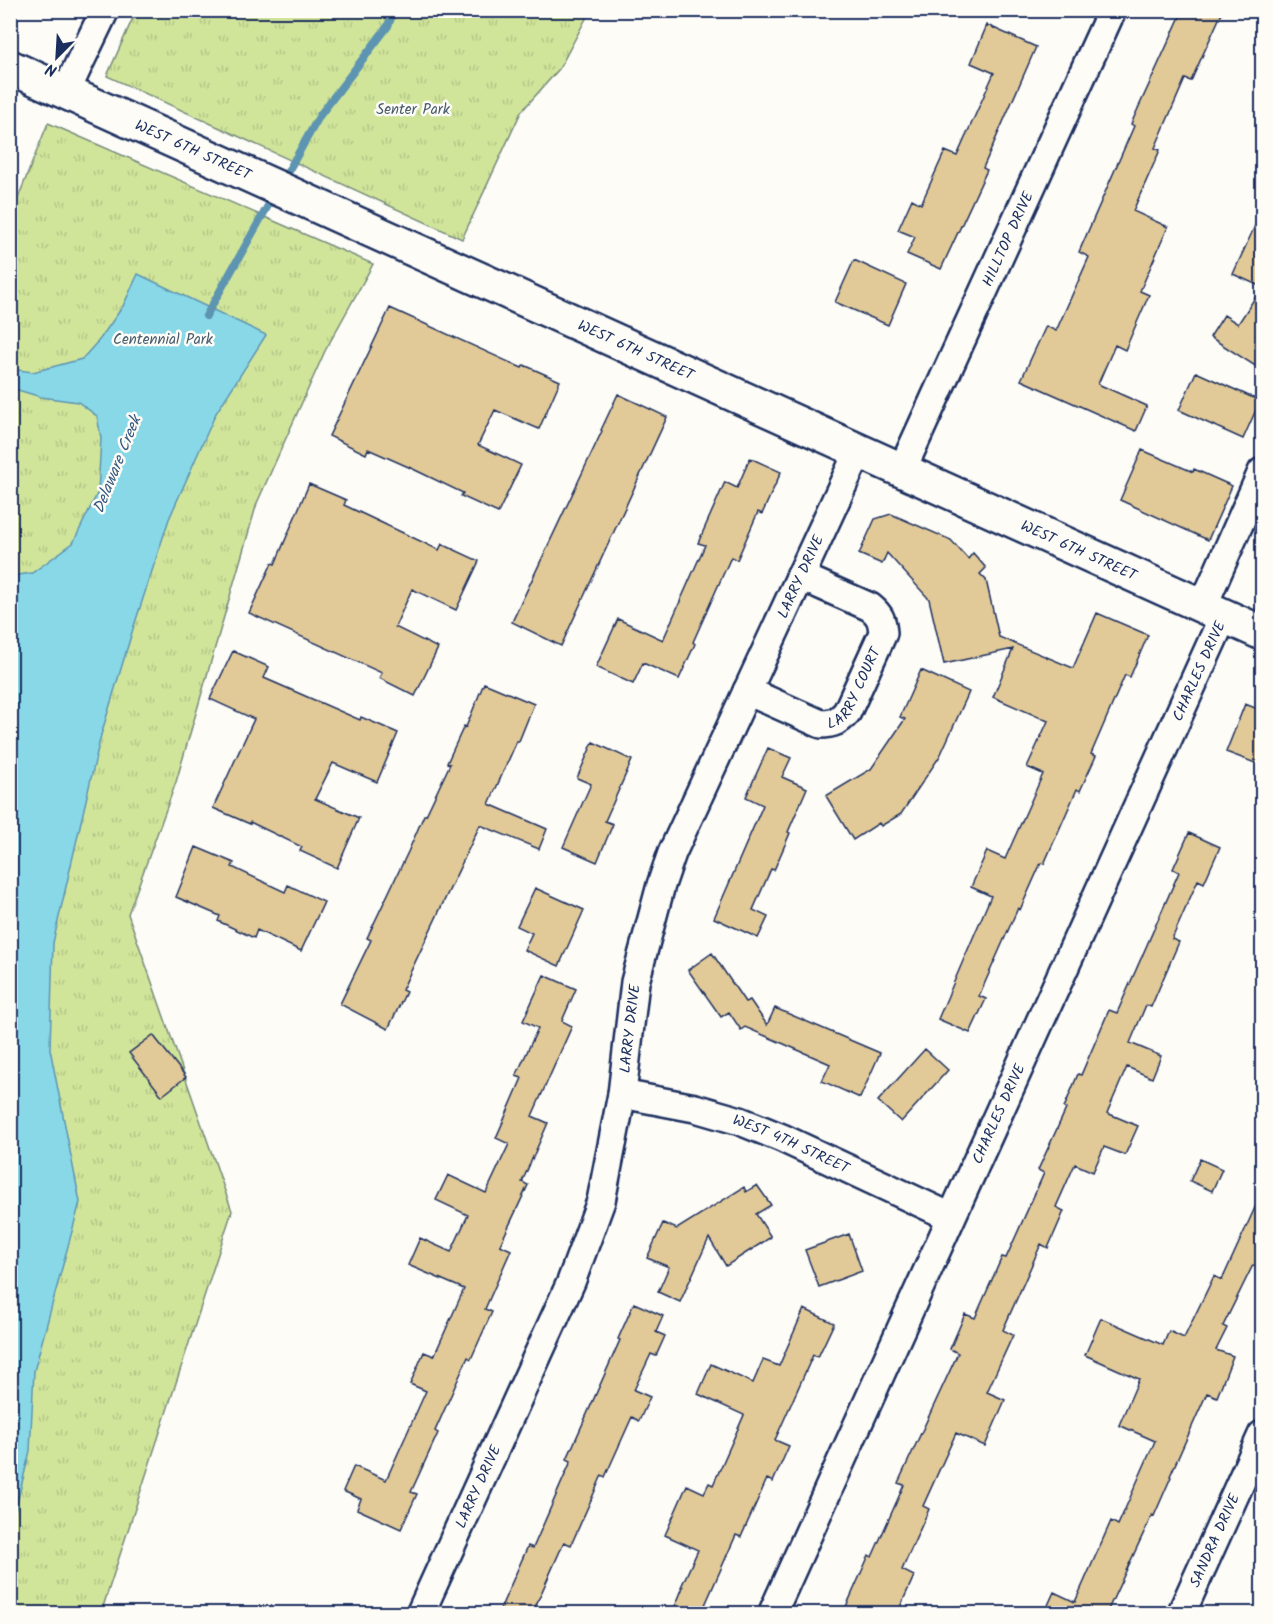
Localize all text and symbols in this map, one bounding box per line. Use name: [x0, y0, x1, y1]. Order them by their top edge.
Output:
north arrow: [27, 27, 87, 87]
text: N: [42, 56, 61, 83]
park label: Senter Park: [376, 98, 451, 122]
street label: WEST 6TH STREET: [131, 114, 257, 188]
street label: HILLTOP DRIVE: [976, 187, 1041, 291]
street label: WEST 6TH STREET: [574, 314, 699, 388]
park label: Centennial Park: [113, 328, 214, 352]
water label: Delaware Creek: [87, 410, 149, 517]
street label: WEST 6TH STREET: [1016, 514, 1142, 589]
street label: LARRY DRIVE: [772, 530, 831, 622]
street label: CHARLES DRIVE: [1166, 616, 1233, 725]
street label: LARRY COURT: [825, 642, 889, 736]
street label: LARRY DRIVE: [614, 982, 648, 1074]
street label: CHARLES DRIVE: [966, 1059, 1033, 1168]
street label: WEST 4TH STREET: [730, 1109, 855, 1182]
street label: LARRY DRIVE: [449, 1440, 509, 1533]
street label: SANDRA DRIVE: [1184, 1489, 1248, 1591]

